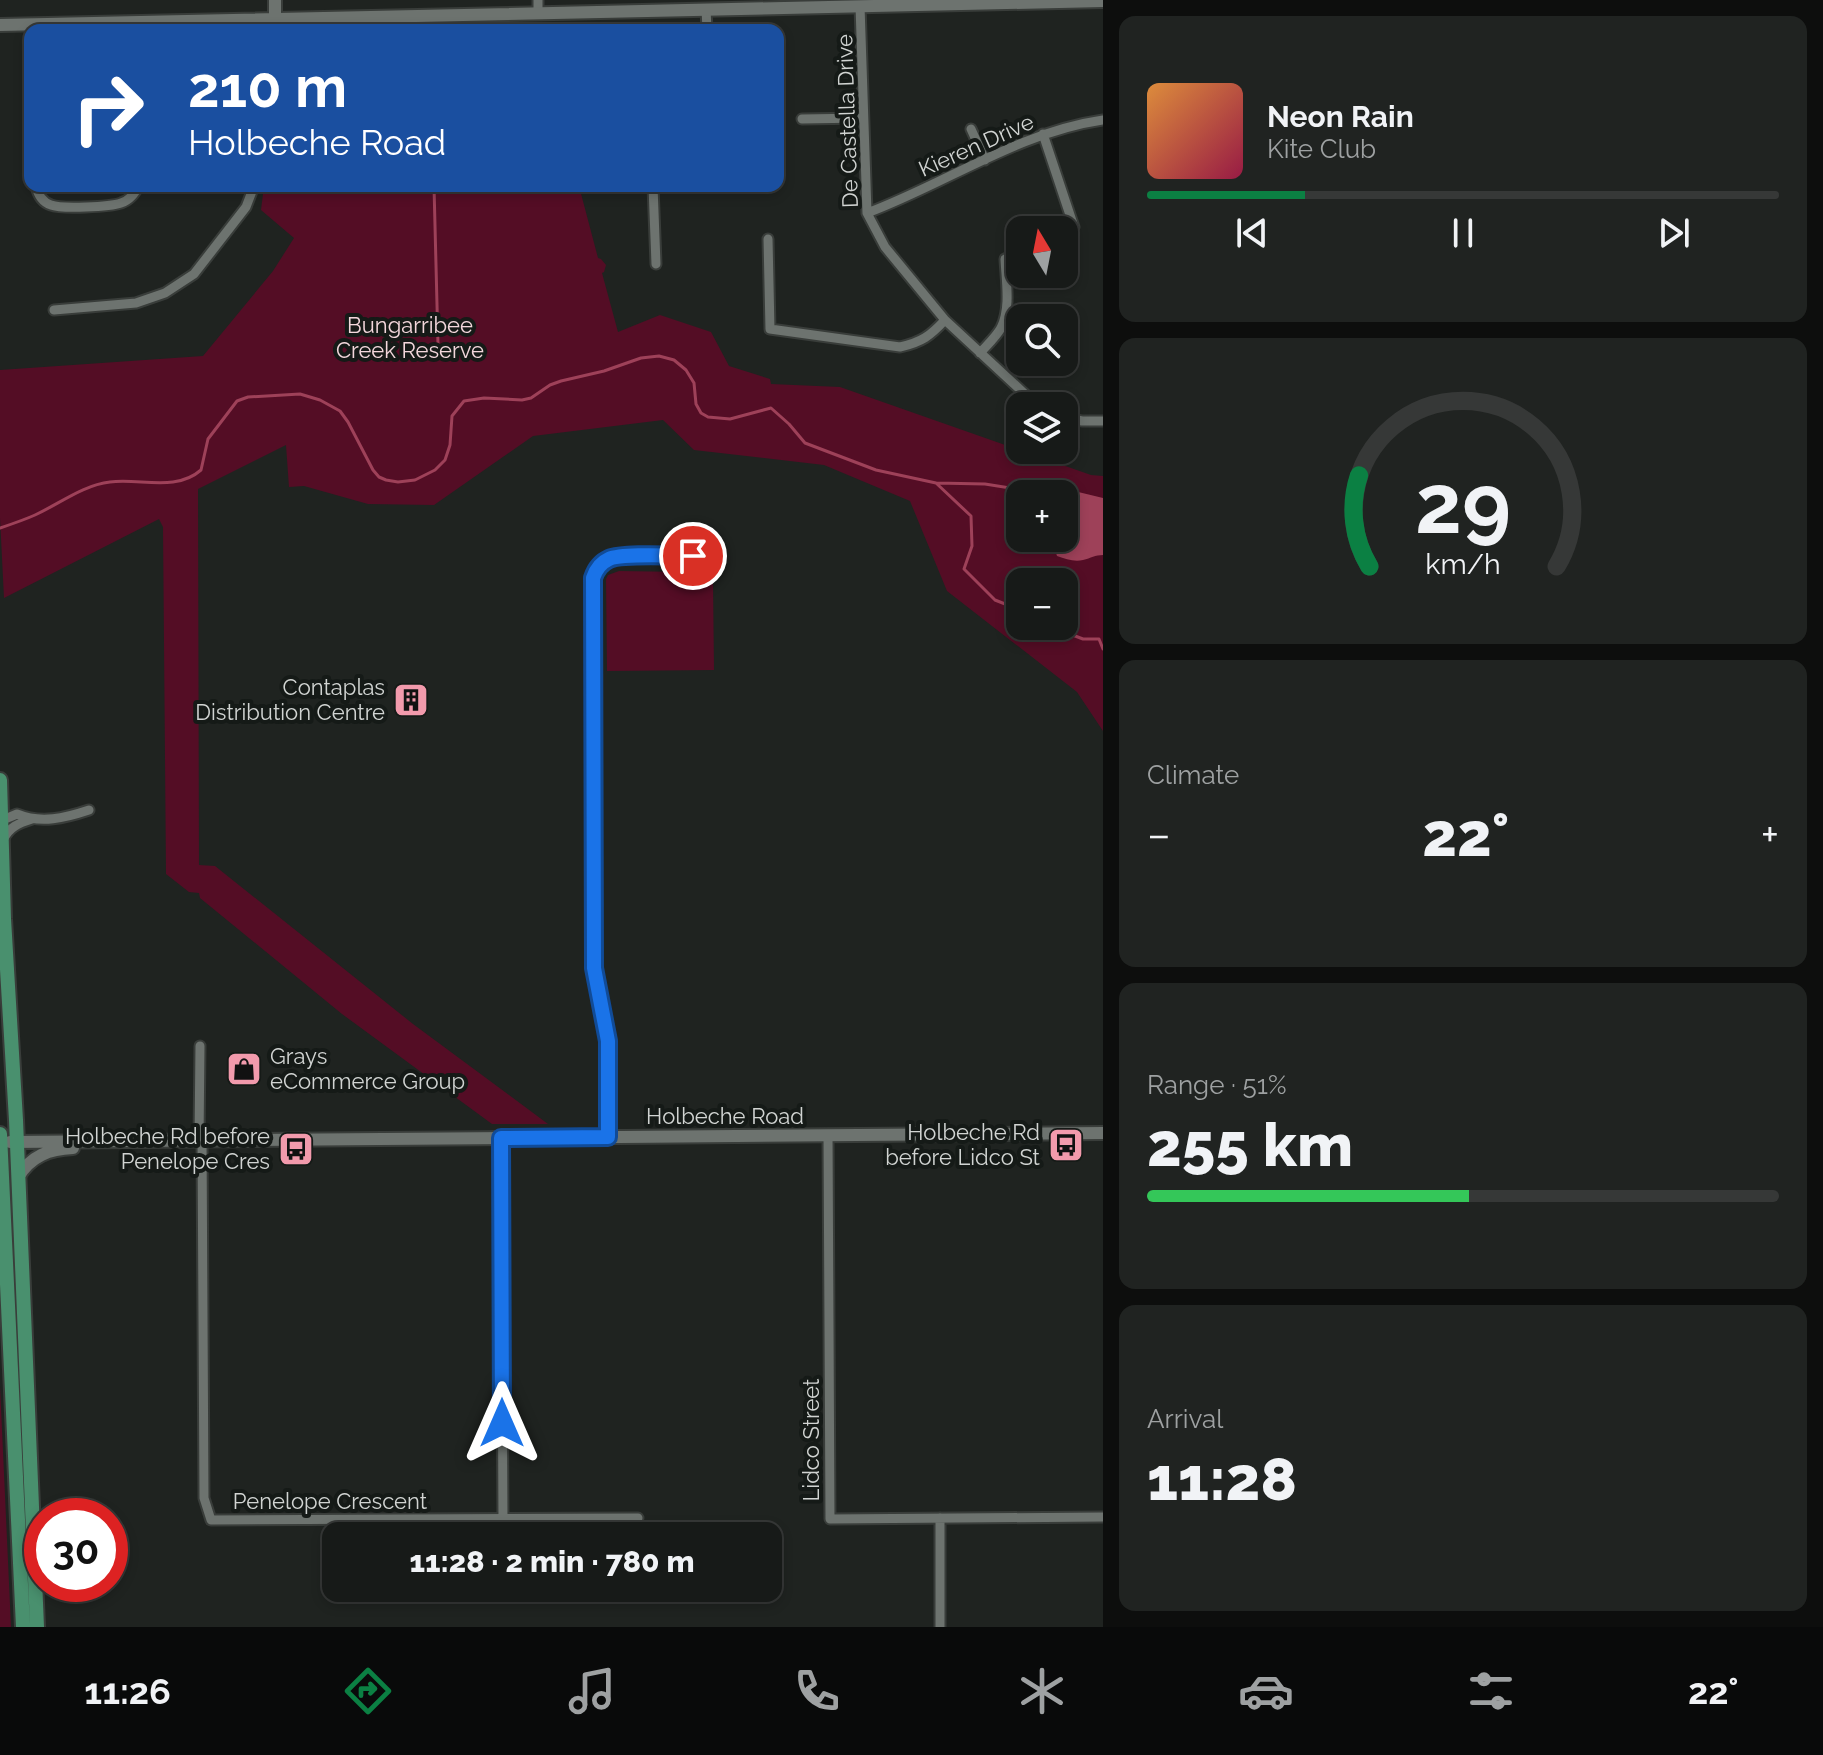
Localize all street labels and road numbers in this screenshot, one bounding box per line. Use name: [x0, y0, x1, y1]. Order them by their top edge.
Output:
street label: De Castella Drive: [831, 33, 863, 208]
street label: Kieren Drive: [914, 108, 1038, 182]
street label: Holbeche Road: [646, 1103, 804, 1129]
street label: Lidco Street: [798, 1378, 824, 1501]
street label: Penelope Crescent: [233, 1488, 428, 1514]

